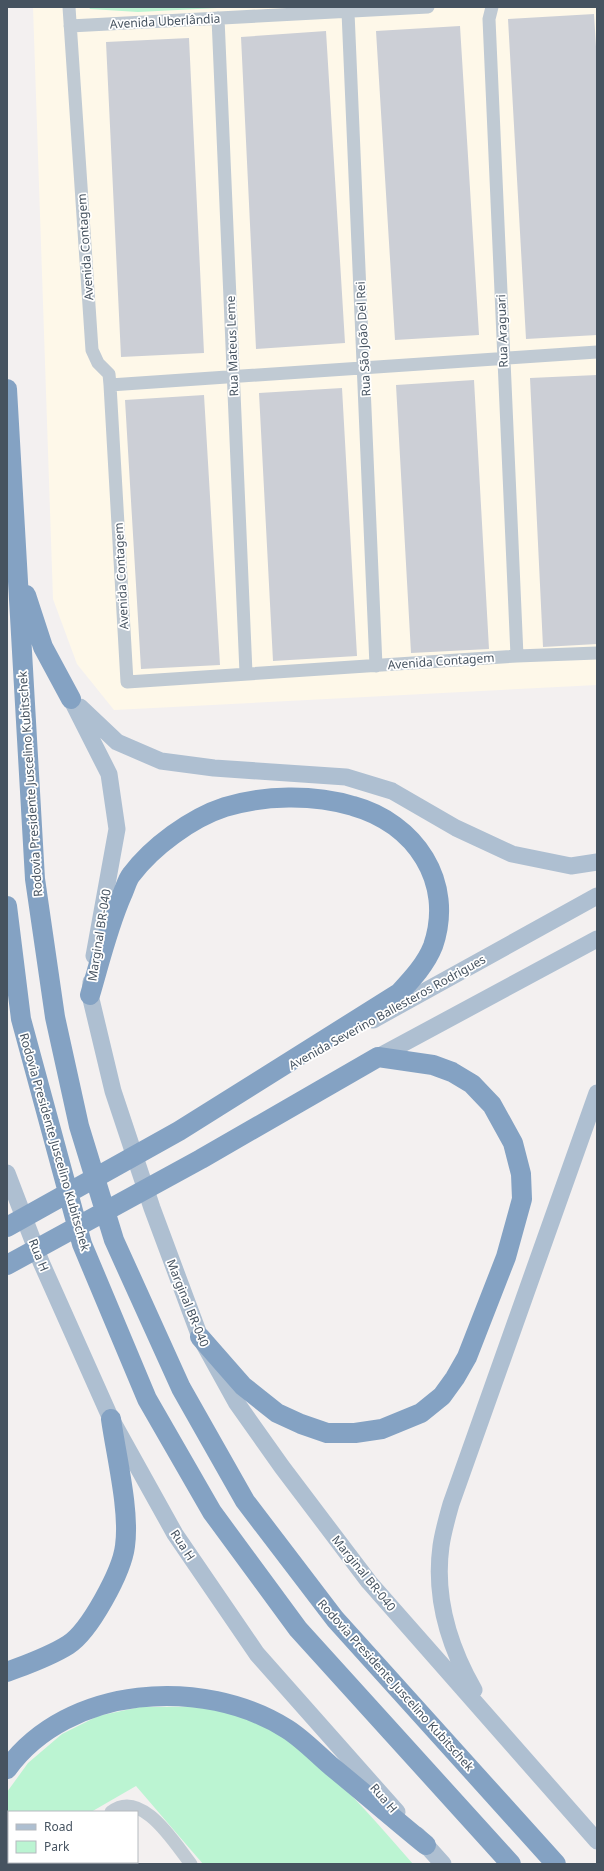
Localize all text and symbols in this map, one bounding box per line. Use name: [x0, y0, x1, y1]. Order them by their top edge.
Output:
street label: Avenida Uberlândia: [109, 10, 221, 32]
street label: Avenida Contagem: [73, 193, 97, 301]
street label: Rua São João Del Rei: [351, 281, 375, 397]
street label: Rua Araguari: [492, 294, 512, 368]
street label: Rua Mateus Leme: [222, 295, 242, 397]
street label: Avenida Contagem: [110, 522, 132, 630]
street label: Avenida Contagem: [387, 649, 495, 673]
street label: Rodovia Presidente Juscelino Kubitschek: [14, 670, 46, 897]
street label: Marginal BR-040: [83, 888, 115, 982]
street label: Avenida Severino Ballesteros Rodrigues: [285, 950, 489, 1073]
street label: Rodovia Presidente Juscelino Kubitschek: [16, 1031, 95, 1254]
street label: Rua H: [25, 1236, 53, 1274]
street label: Marginal BR-040: [163, 1257, 213, 1349]
street label: Rua H: [167, 1526, 199, 1564]
street label: Marginal BR-040: [328, 1532, 400, 1615]
street label: Rodovia Presidente Juscelino Kubitschek: [314, 1595, 478, 1775]
street label: Rua H: [367, 1780, 401, 1816]
legend: [8, 1811, 138, 1863]
text: Road: [44, 1818, 73, 1835]
text: Park: [44, 1838, 70, 1855]

